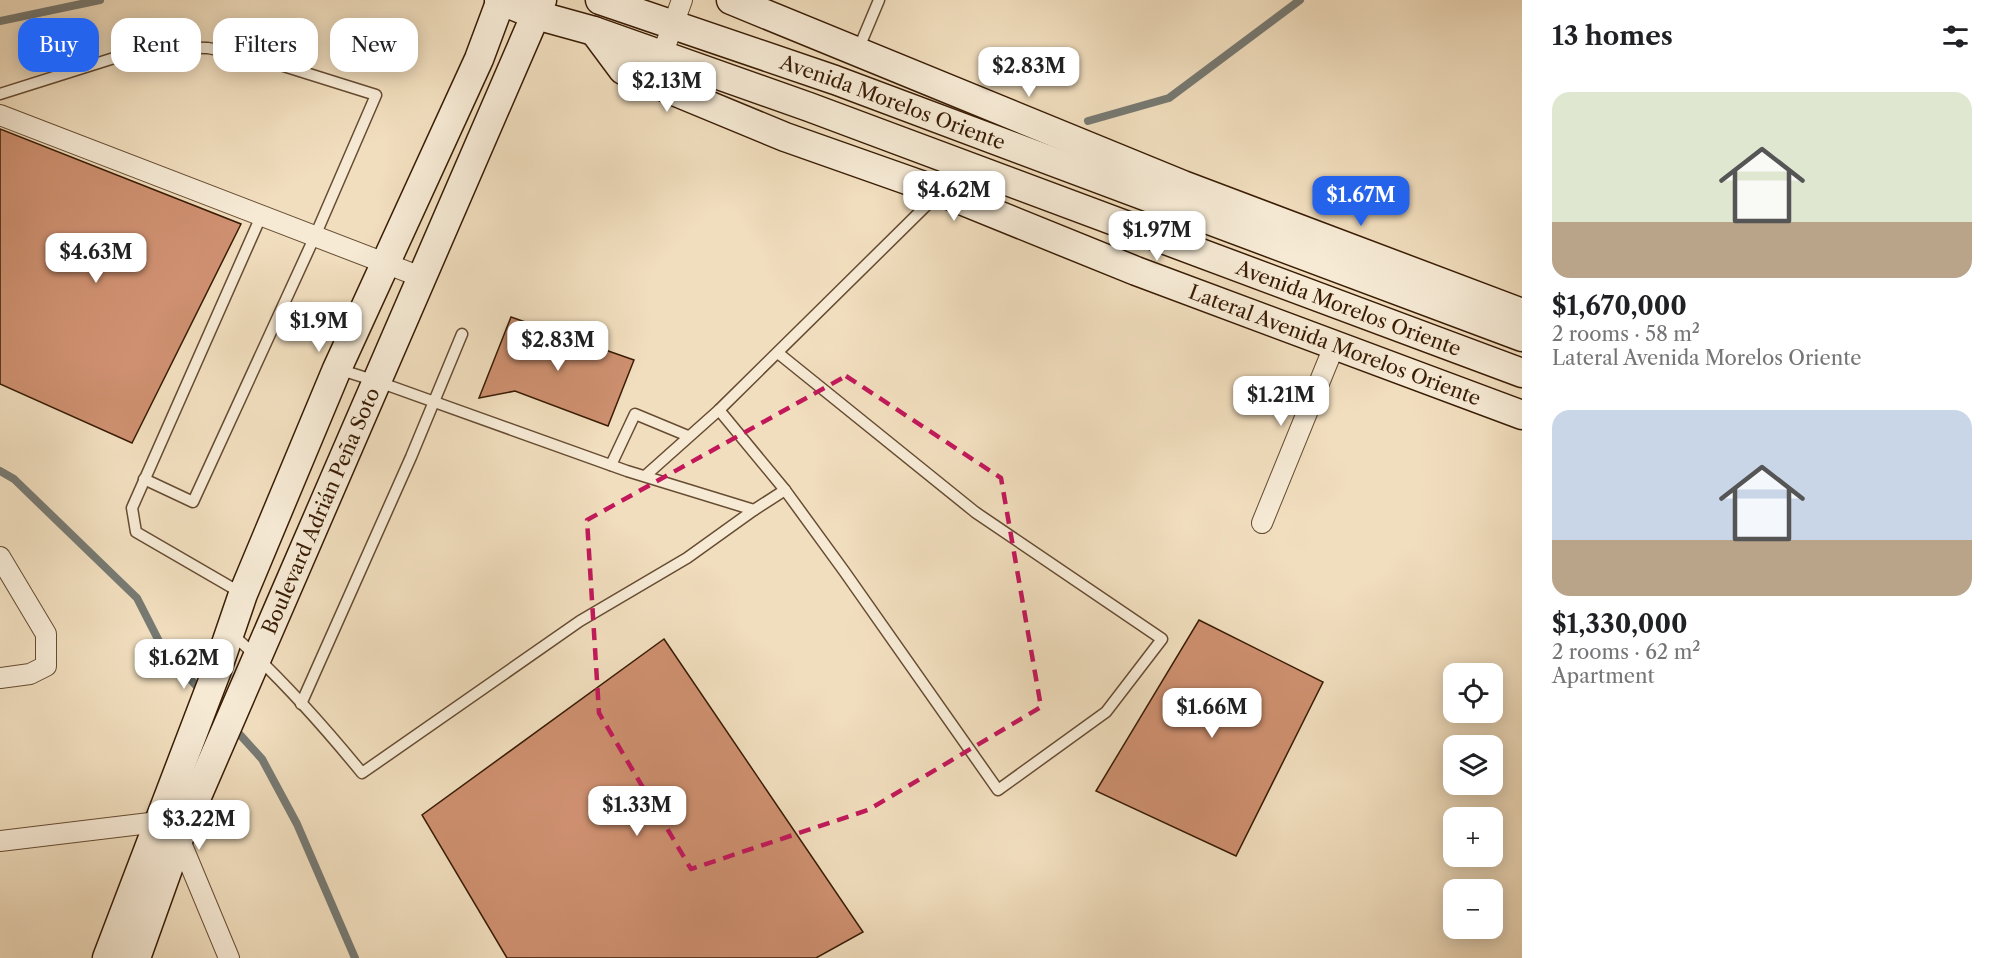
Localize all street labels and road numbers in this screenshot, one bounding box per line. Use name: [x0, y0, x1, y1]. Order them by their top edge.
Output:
street label: Avenida Morelos Oriente: [776, 50, 1009, 155]
street label: Avenida Morelos Oriente: [1232, 255, 1464, 361]
street label: Lateral Avenida Morelos Oriente: [1186, 280, 1484, 411]
street label: Boulevard Adrián Peña Soto: [257, 384, 385, 638]

